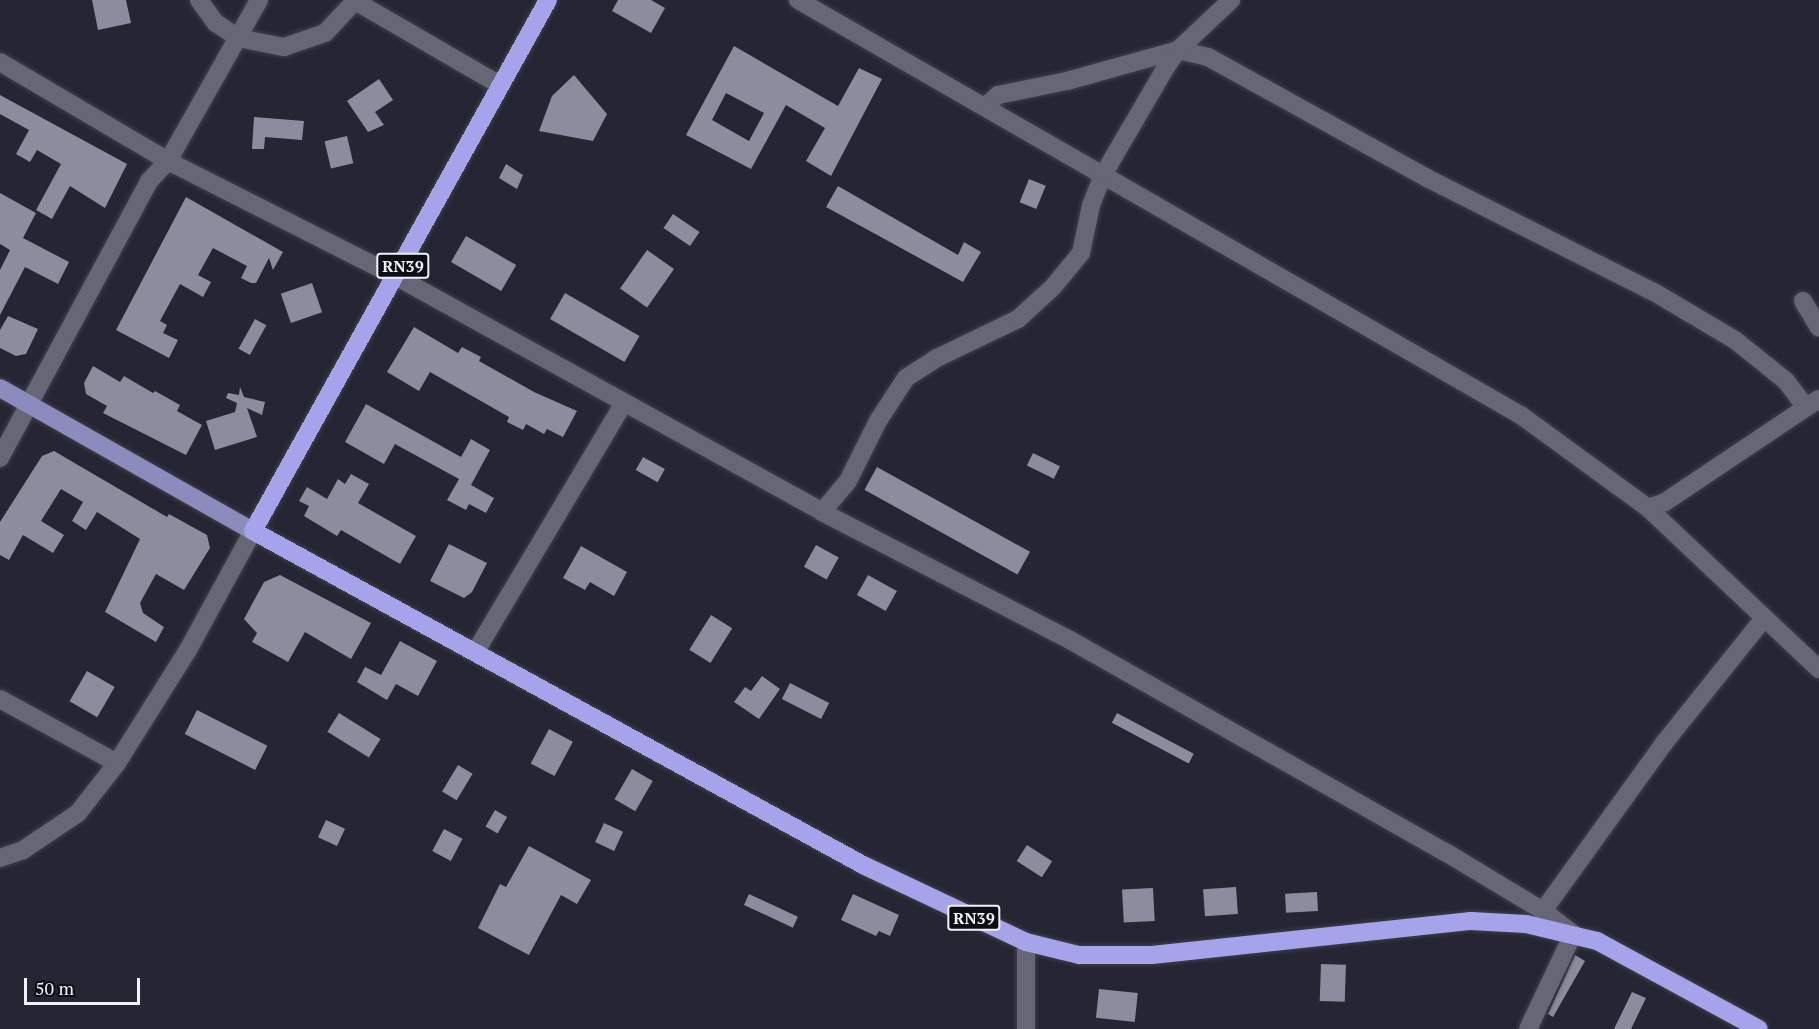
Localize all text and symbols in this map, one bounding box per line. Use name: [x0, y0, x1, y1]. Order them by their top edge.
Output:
road number: RN39: [376, 253, 430, 279]
road number: RN39: [947, 905, 1001, 931]
scale bar: [27, 966, 142, 1004]
text: 50 m: [35, 976, 74, 1000]

